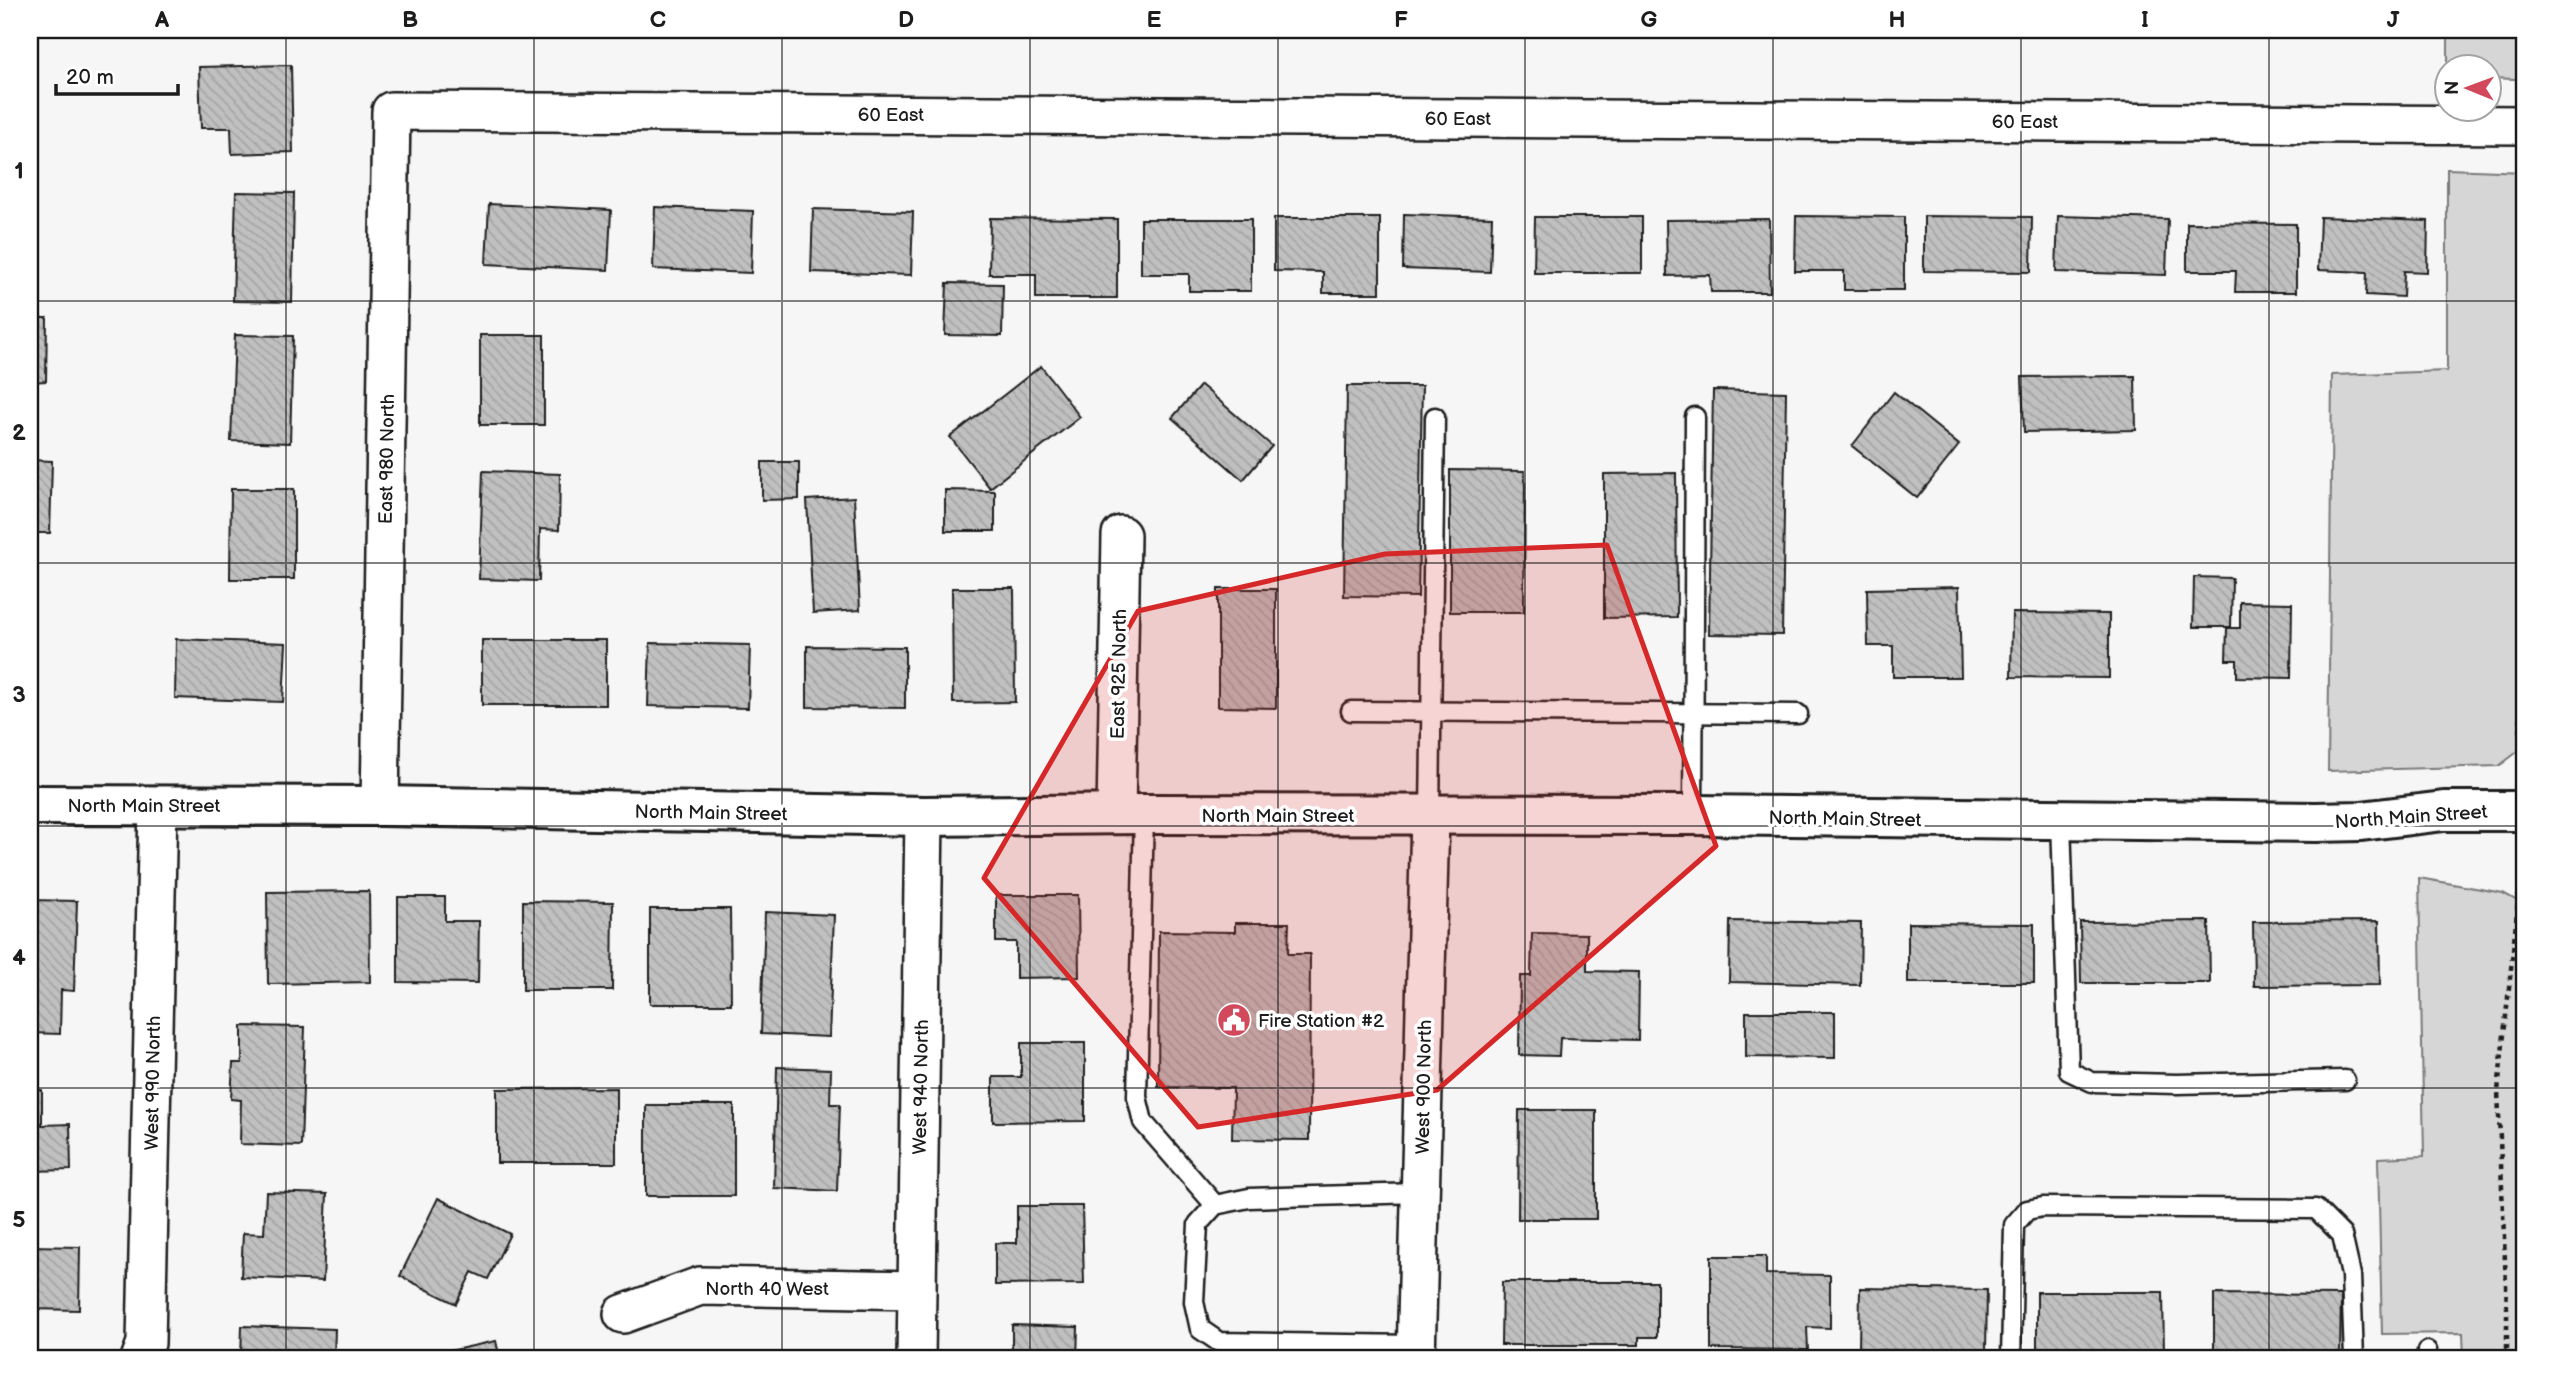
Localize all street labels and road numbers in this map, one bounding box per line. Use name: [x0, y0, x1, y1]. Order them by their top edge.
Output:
street label: 60 East: [858, 104, 924, 127]
street label: 60 East: [1425, 108, 1491, 131]
street label: 60 East: [1992, 111, 2058, 134]
street label: East 980 North: [375, 394, 400, 524]
street label: East 925 North: [1107, 609, 1132, 739]
street label: North Main Street: [68, 795, 221, 818]
street label: North Main Street: [634, 801, 788, 826]
street label: North Main Street: [2334, 801, 2488, 834]
street label: North Main Street: [1202, 805, 1355, 828]
street label: North Main Street: [1768, 807, 1922, 832]
street label: West 990 North: [141, 1016, 166, 1151]
street label: West 940 North: [909, 1019, 934, 1155]
street label: West 900 North: [1412, 1019, 1437, 1155]
street label: North 40 West: [705, 1278, 829, 1301]

